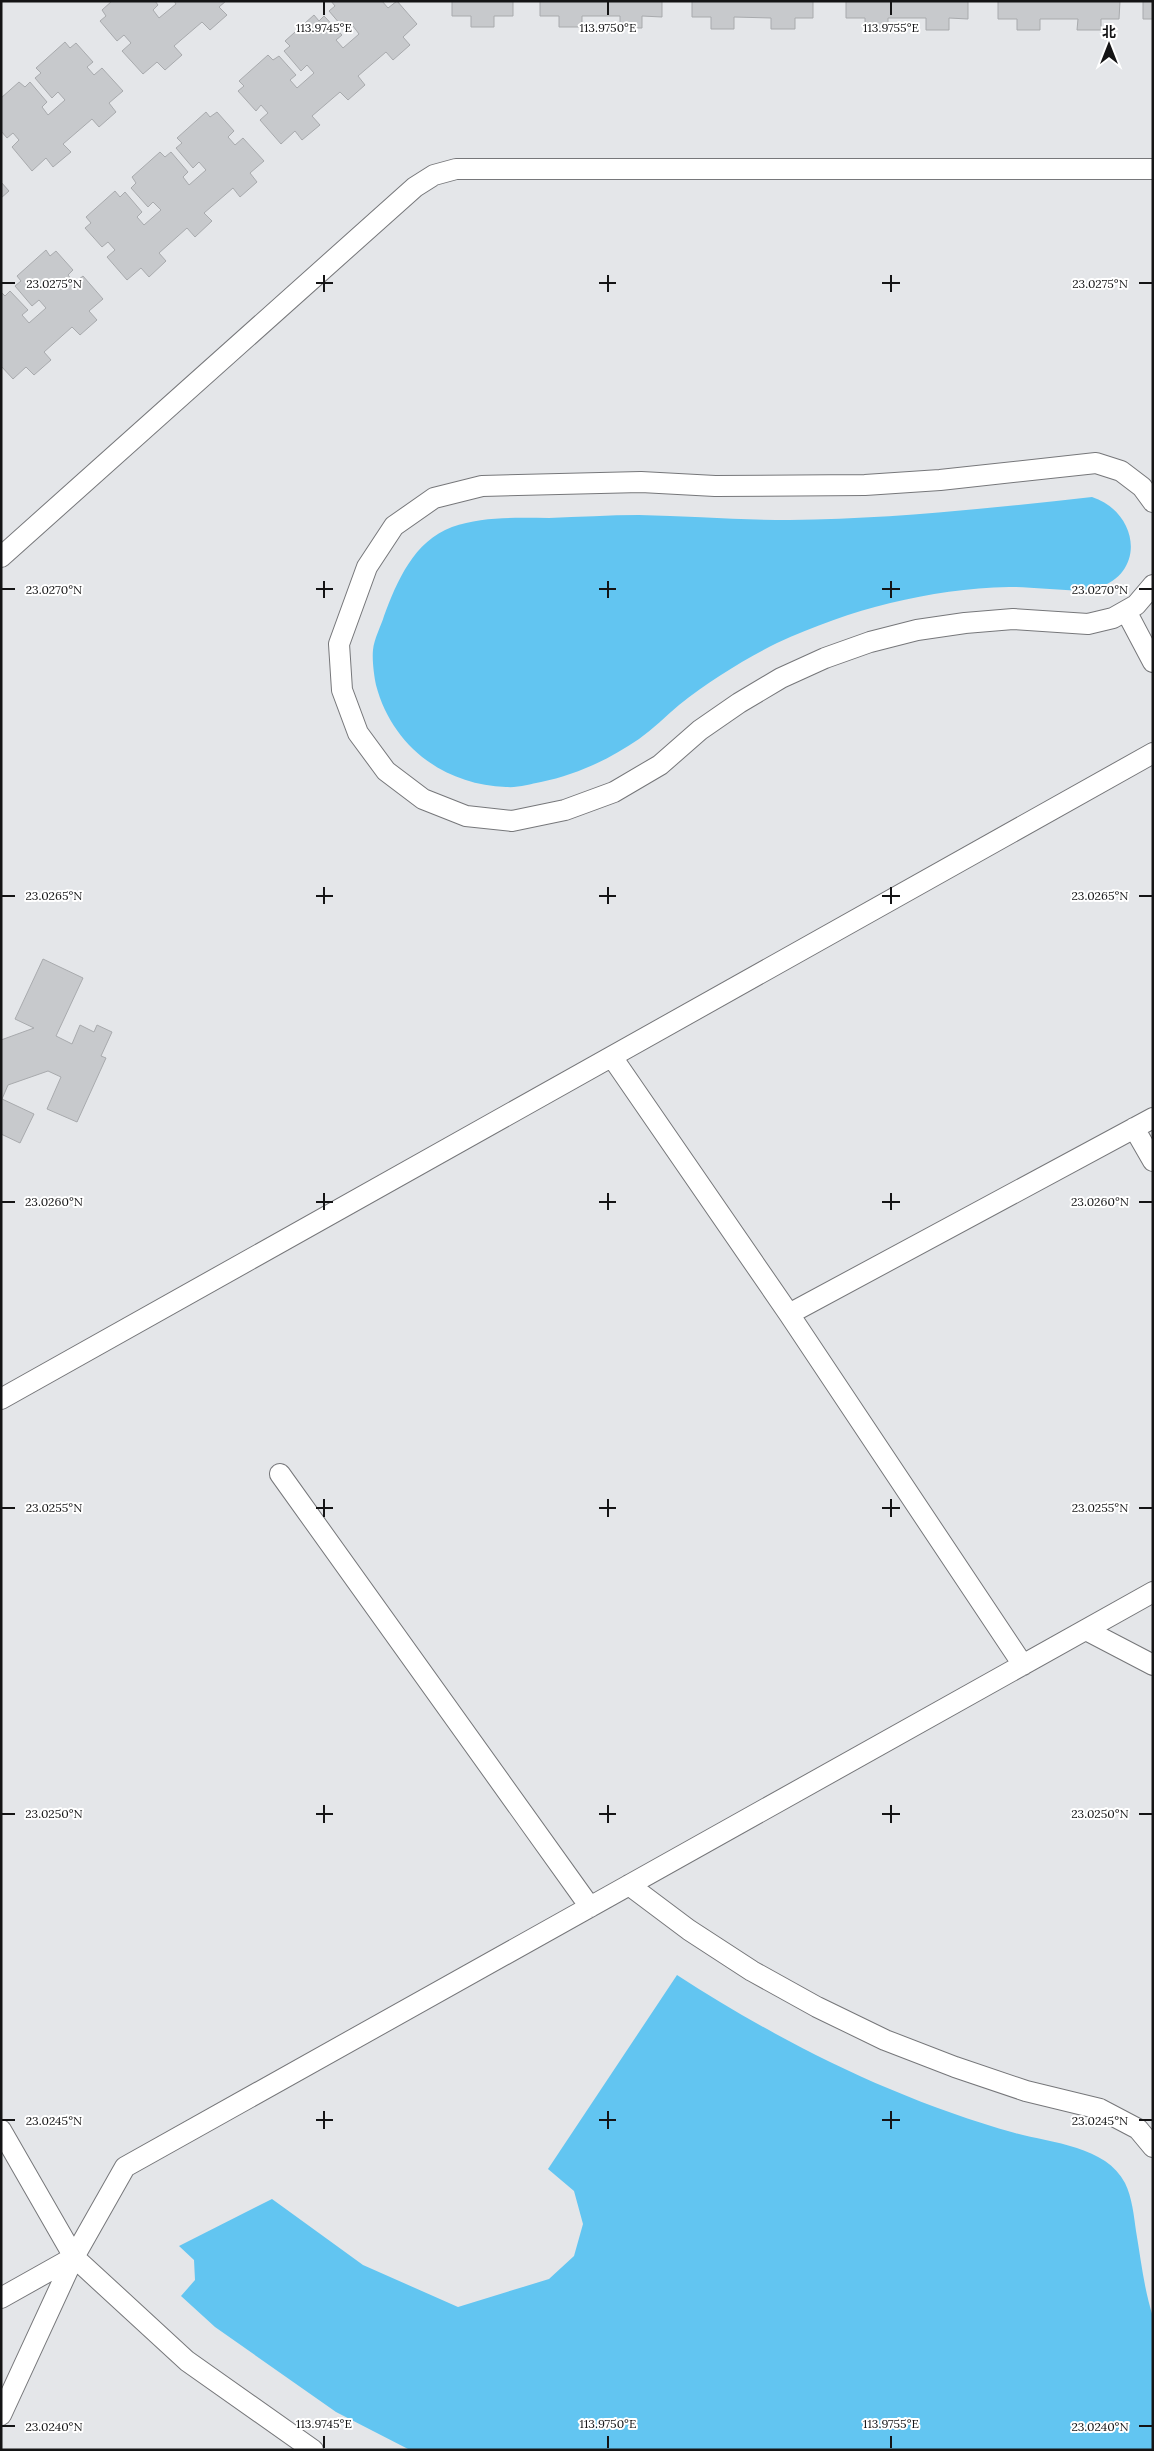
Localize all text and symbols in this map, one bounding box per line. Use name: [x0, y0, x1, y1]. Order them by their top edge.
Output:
text: 113.9745°E: [296, 20, 352, 35]
text: 113.9750°E: [580, 20, 636, 35]
text: 113.9755°E: [863, 20, 919, 35]
north arrow: [1084, 20, 1134, 70]
text: 北: [1102, 23, 1116, 41]
text: 23.0275°N: [26, 276, 82, 291]
text: 23.0275°N: [1072, 276, 1128, 291]
text: 23.0270°N: [26, 582, 82, 597]
text: 23.0270°N: [1072, 582, 1128, 597]
text: 23.0265°N: [25, 888, 83, 903]
text: 23.0265°N: [1071, 888, 1129, 903]
text: 23.0260°N: [25, 1194, 83, 1209]
text: 23.0260°N: [1071, 1194, 1129, 1209]
text: 23.0255°N: [26, 1500, 82, 1515]
text: 23.0255°N: [1072, 1500, 1128, 1515]
text: 23.0250°N: [25, 1806, 83, 1821]
text: 23.0250°N: [1071, 1806, 1129, 1821]
text: 23.0245°N: [26, 2113, 82, 2128]
text: 23.0245°N: [1072, 2113, 1128, 2128]
text: 113.9745°E: [296, 2416, 352, 2431]
text: 113.9750°E: [580, 2416, 636, 2431]
text: 113.9755°E: [863, 2416, 919, 2431]
text: 23.0240°N: [25, 2419, 83, 2434]
text: 23.0240°N: [1071, 2419, 1129, 2434]

